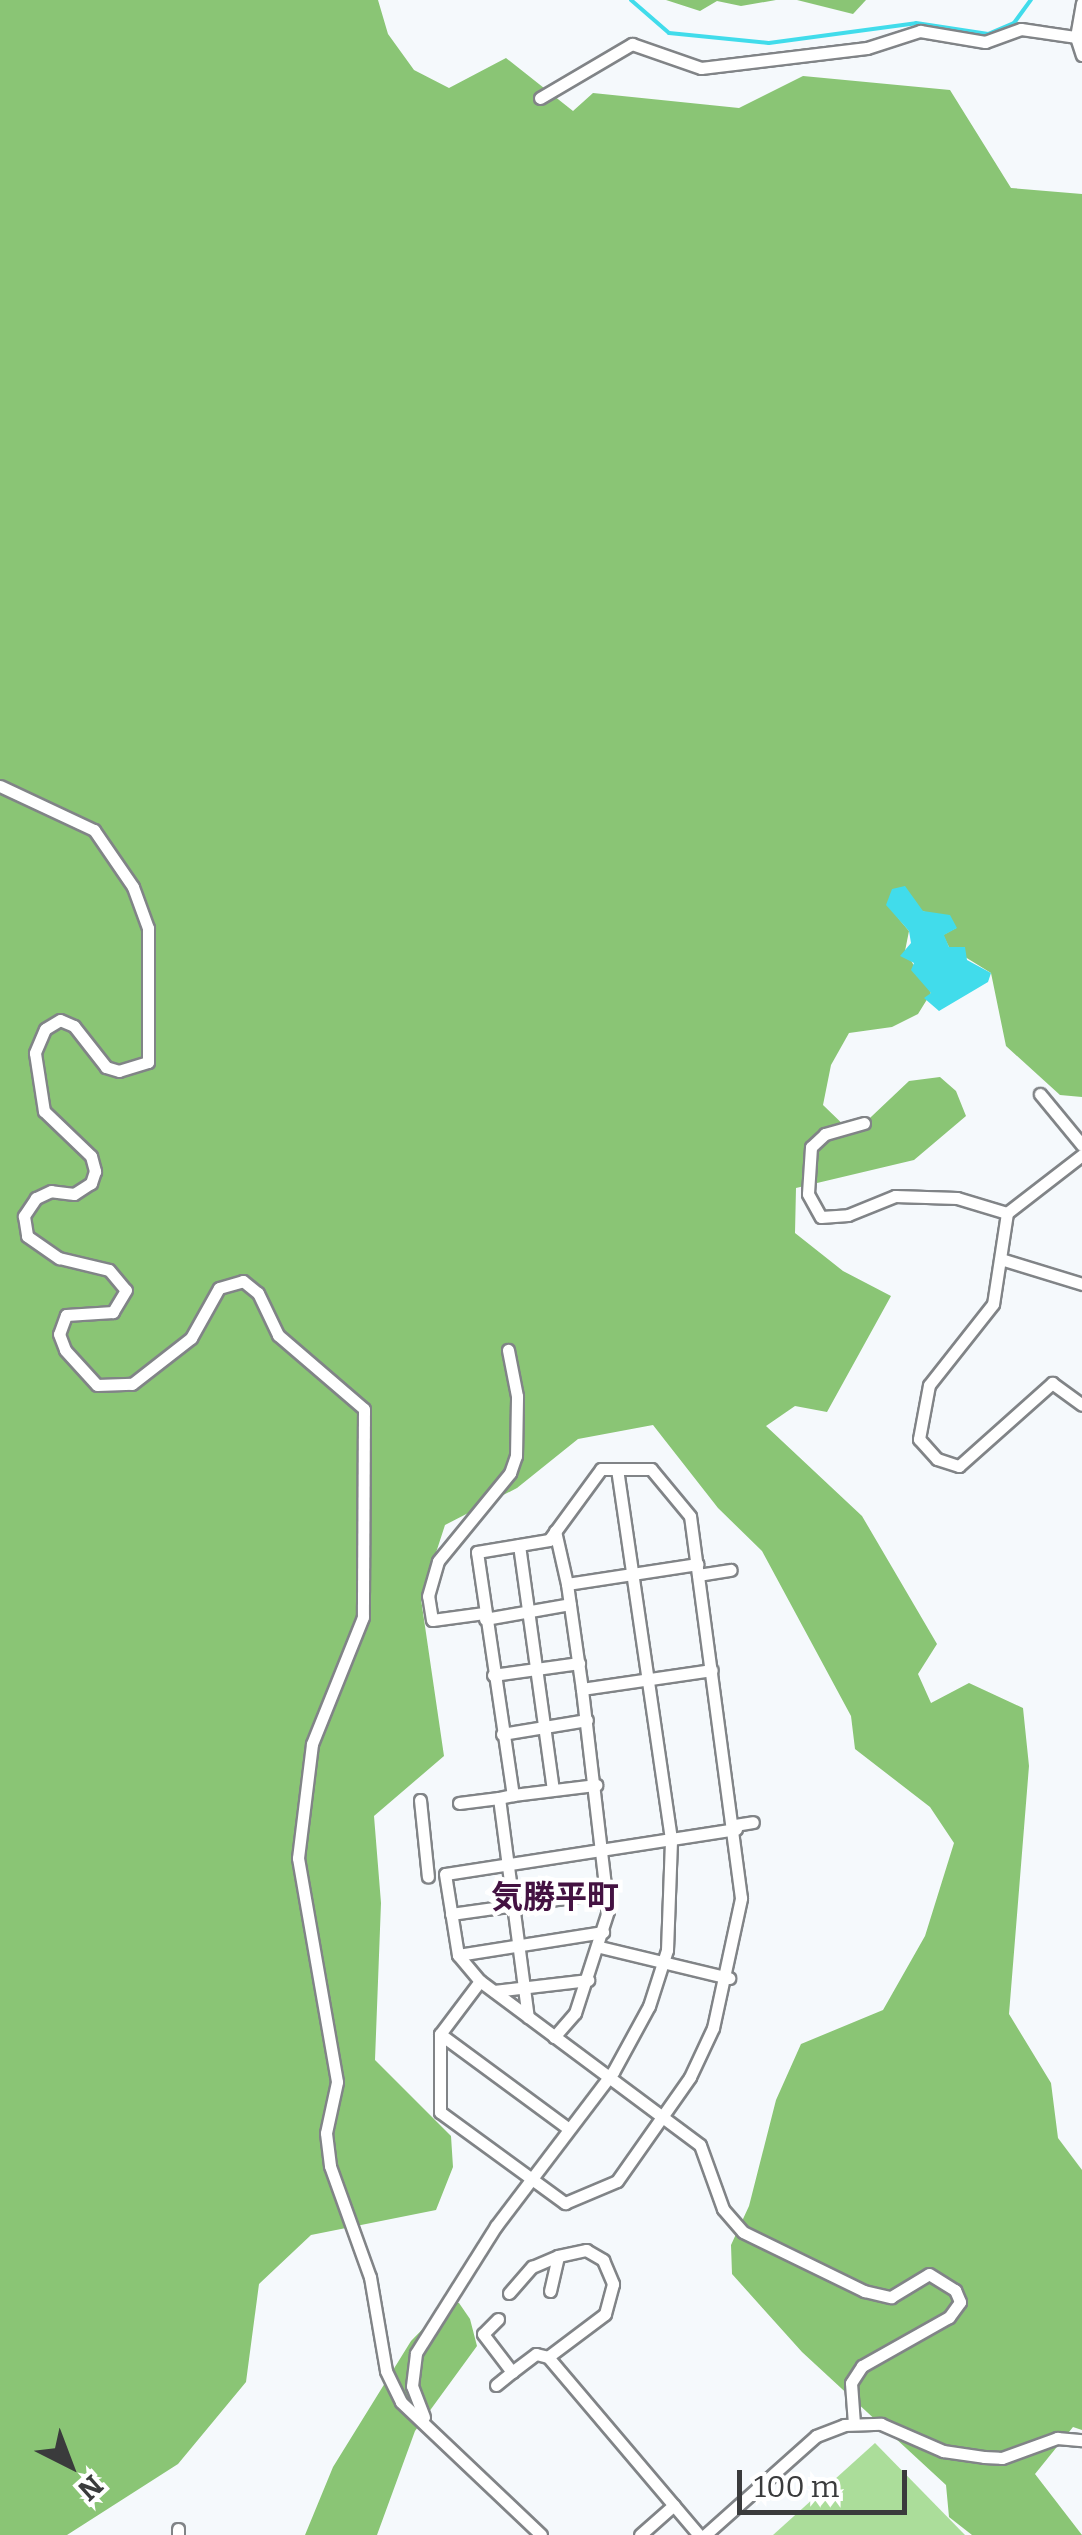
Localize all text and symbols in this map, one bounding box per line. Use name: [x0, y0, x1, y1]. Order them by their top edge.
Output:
district label: 気勝平町: [491, 1878, 619, 1916]
north arrow: [20, 2415, 120, 2515]
scale bar: [742, 2450, 912, 2512]
text: N: [71, 2468, 109, 2507]
text: 100 m: [754, 2469, 839, 2505]

